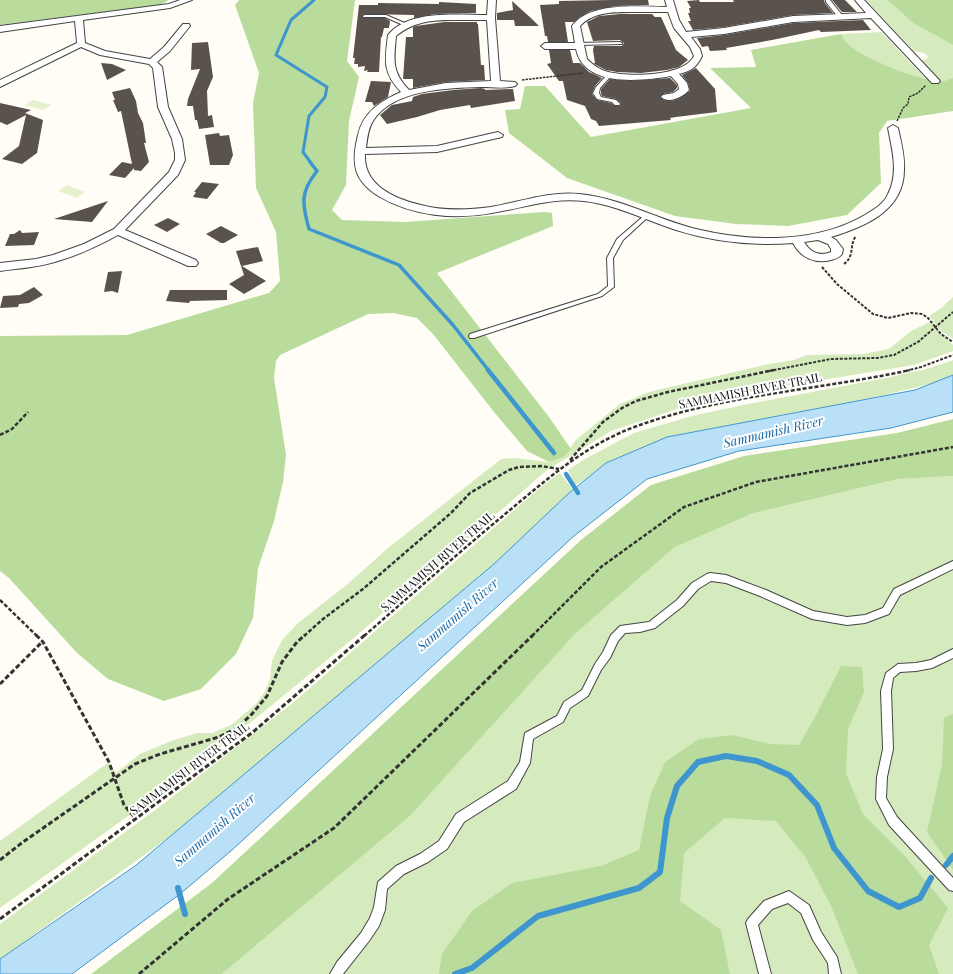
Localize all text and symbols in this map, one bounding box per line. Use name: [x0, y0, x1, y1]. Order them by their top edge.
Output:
street label: SAMMAMISH RIVER TRAIL: [677, 368, 823, 412]
water label: Sammamish River: [720, 411, 825, 451]
street label: SAMMAMISH RIVER TRAIL: [377, 507, 497, 615]
water label: Sammamish River: [412, 574, 501, 655]
street label: SAMMAMISH RIVER TRAIL: [126, 718, 252, 818]
water label: Sammamish River: [169, 789, 258, 870]

